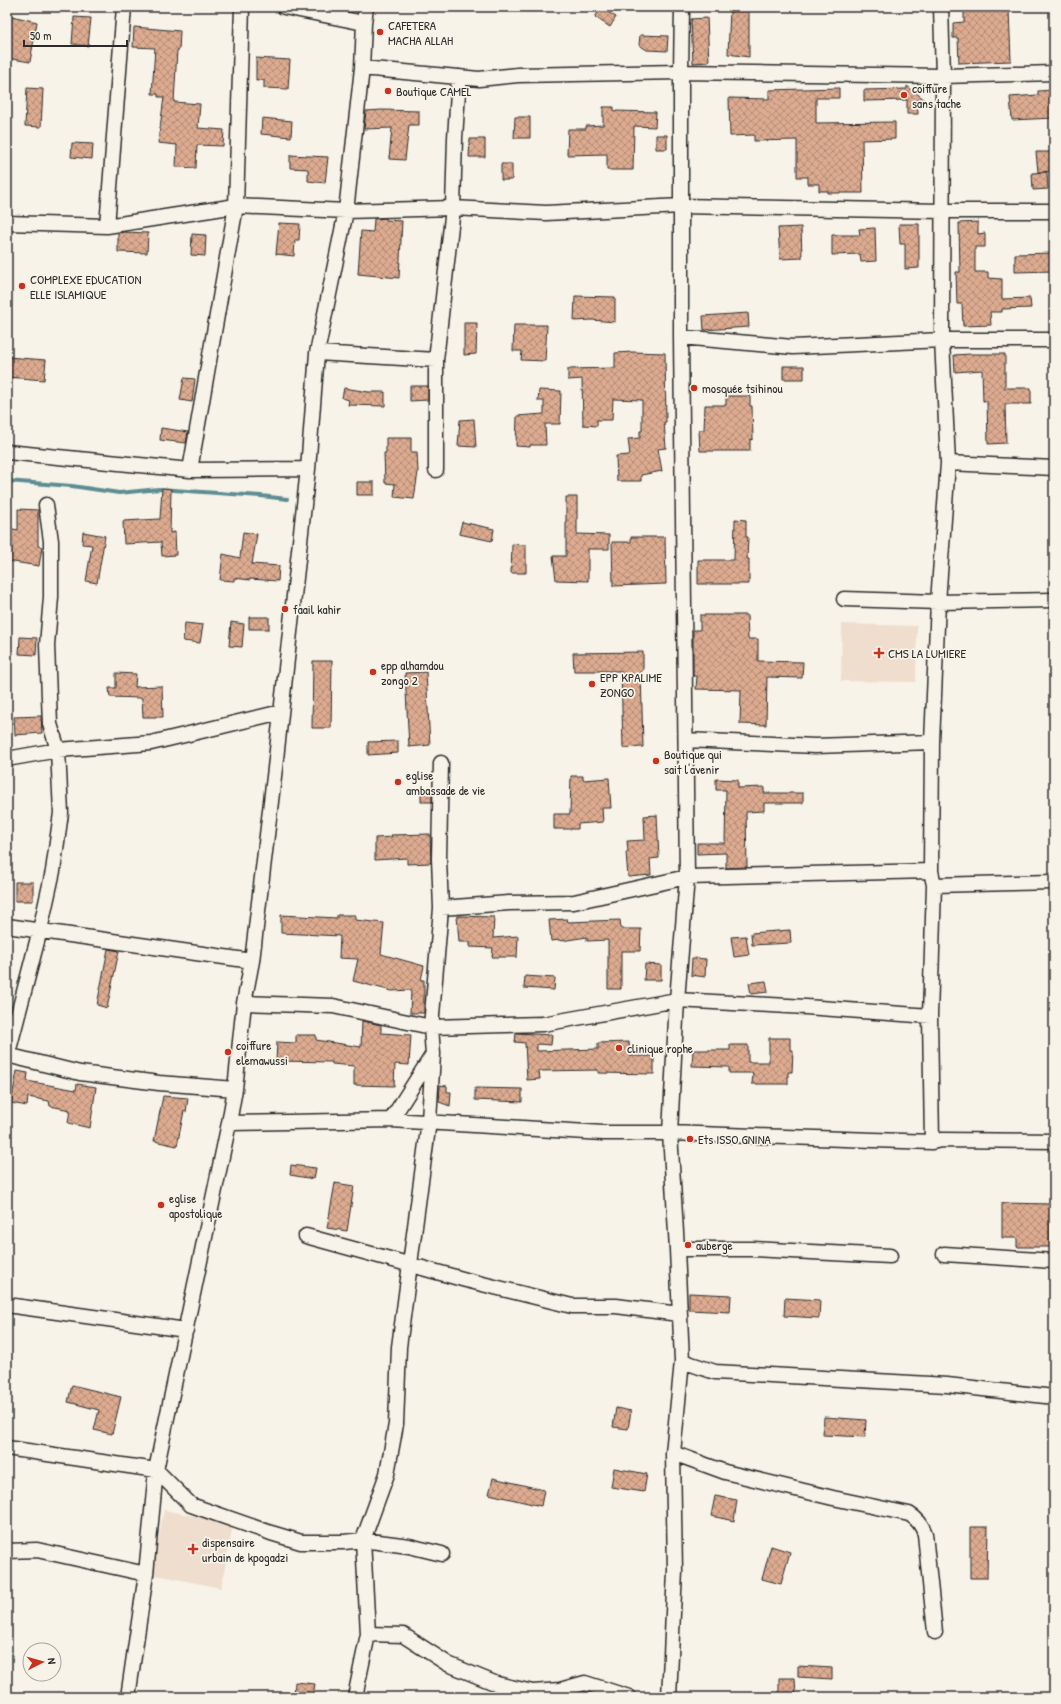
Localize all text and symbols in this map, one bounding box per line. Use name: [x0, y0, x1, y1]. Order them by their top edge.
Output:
place label: CAFETERA MACHA ALLAH: [388, 16, 453, 49]
scale bar: [24, 22, 127, 48]
text: 50 m: [30, 27, 51, 44]
marker: CAFETERA MACHA ALLAH: [375, 27, 385, 37]
place label: coiffure sans tache: [912, 79, 961, 112]
place label: Boutique CAMEL: [396, 82, 472, 100]
marker: Boutique CAMEL: [383, 86, 393, 96]
marker: coiffure sans tache: [899, 90, 909, 100]
place label: COMPLEXE EDUCATION ELLE ISLAMIQUE: [30, 270, 141, 303]
marker: COMPLEXE EDUCATION ELLE ISLAMIQUE: [17, 281, 27, 291]
place label: mosquée tsihinou: [702, 379, 783, 397]
marker: mosquée tsihinou: [689, 383, 699, 393]
place label: faail kahir: [293, 600, 341, 618]
marker: faail kahir: [280, 604, 290, 614]
place label: CMS LA LUMIERE: [888, 644, 966, 662]
marker: CMS LA LUMIERE: [873, 647, 885, 659]
place label: epp alhamdou zongo 2: [381, 656, 444, 689]
marker: epp alhamdou zongo 2: [368, 667, 378, 677]
place label: EPP KPALIME ZONGO: [600, 668, 662, 701]
marker: EPP KPALIME ZONGO: [587, 679, 597, 689]
place label: Boutique qui sait l'avenir: [664, 745, 722, 778]
marker: Boutique qui sait l'avenir: [651, 756, 661, 766]
place label: eglise ambassade de vie: [406, 766, 485, 799]
marker: eglise ambassade de vie: [393, 777, 403, 787]
place label: coiffure elemawussi: [236, 1036, 288, 1069]
place label: clinique rophe: [627, 1039, 693, 1057]
marker: clinique rophe: [614, 1043, 624, 1053]
marker: coiffure elemawussi: [223, 1047, 233, 1057]
place label: Ets ISSO GNINA: [698, 1130, 772, 1148]
marker: Ets ISSO GNINA: [685, 1134, 695, 1144]
place label: eglise apostolique: [169, 1189, 222, 1222]
marker: eglise apostolique: [156, 1200, 166, 1210]
place label: auberge: [696, 1236, 733, 1254]
marker: auberge: [683, 1240, 693, 1250]
place label: dispensaire urbain de kpogadzi: [202, 1533, 288, 1566]
marker: dispensaire urbain de kpogadzi: [187, 1543, 199, 1555]
north arrow: [22, 1642, 62, 1682]
text: N: [45, 1657, 59, 1665]

